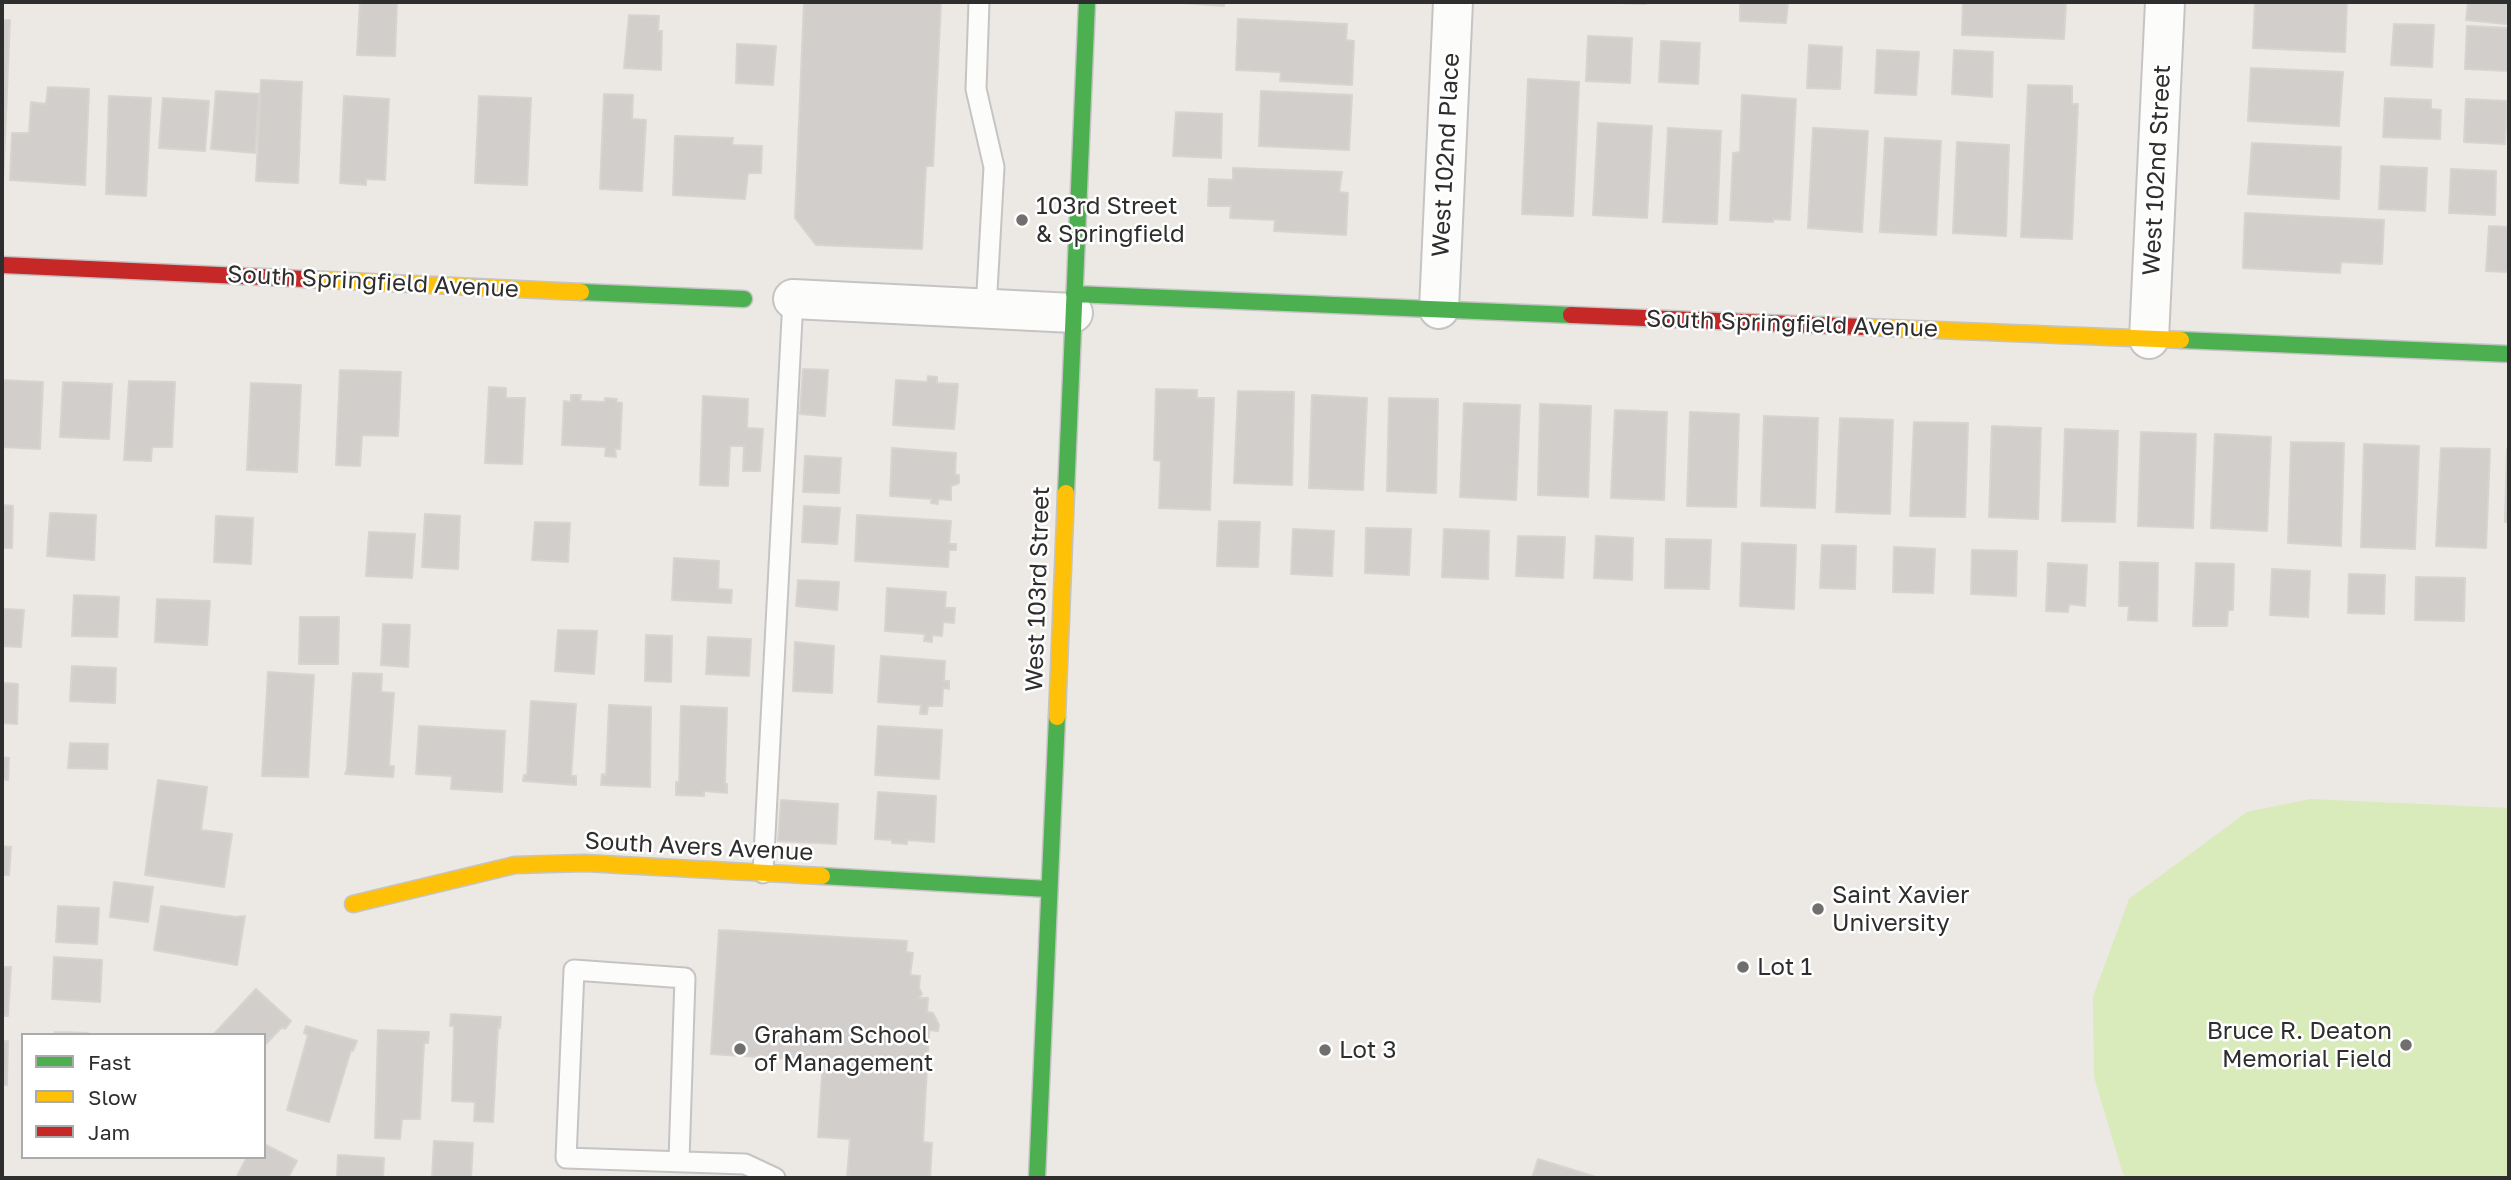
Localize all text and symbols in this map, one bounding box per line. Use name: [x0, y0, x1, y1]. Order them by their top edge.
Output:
street label: West 102nd Place: [1426, 52, 1466, 258]
street label: West 102nd Street: [2137, 64, 2177, 276]
place label: 103rd Street & Springfield: [1036, 192, 1185, 248]
marker: 103rd Street & Springfield: [1014, 212, 1030, 228]
street label: South Springfield Avenue: [226, 260, 520, 304]
street label: South Springfield Avenue: [1646, 305, 1938, 343]
street label: West 103rd Street: [1020, 486, 1056, 692]
street label: South Avers Avenue: [584, 827, 814, 867]
place label: Saint Xavier University: [1832, 881, 1969, 937]
marker: Saint Xavier University: [1810, 901, 1826, 917]
place label: Lot 1: [1757, 953, 1812, 981]
marker: Lot 1: [1735, 959, 1751, 975]
place label: Bruce R. Deaton Memorial Field: [2207, 1017, 2392, 1073]
place label: Graham School of Management: [754, 1021, 933, 1077]
legend: [21, 1033, 266, 1159]
place label: Lot 3: [1339, 1036, 1396, 1064]
marker: Bruce R. Deaton Memorial Field: [2398, 1037, 2414, 1053]
marker: Graham School of Management: [732, 1041, 748, 1057]
marker: Lot 3: [1317, 1042, 1333, 1058]
text: Fast: [88, 1049, 131, 1075]
text: Slow: [88, 1084, 137, 1110]
text: Jam: [88, 1119, 130, 1145]

